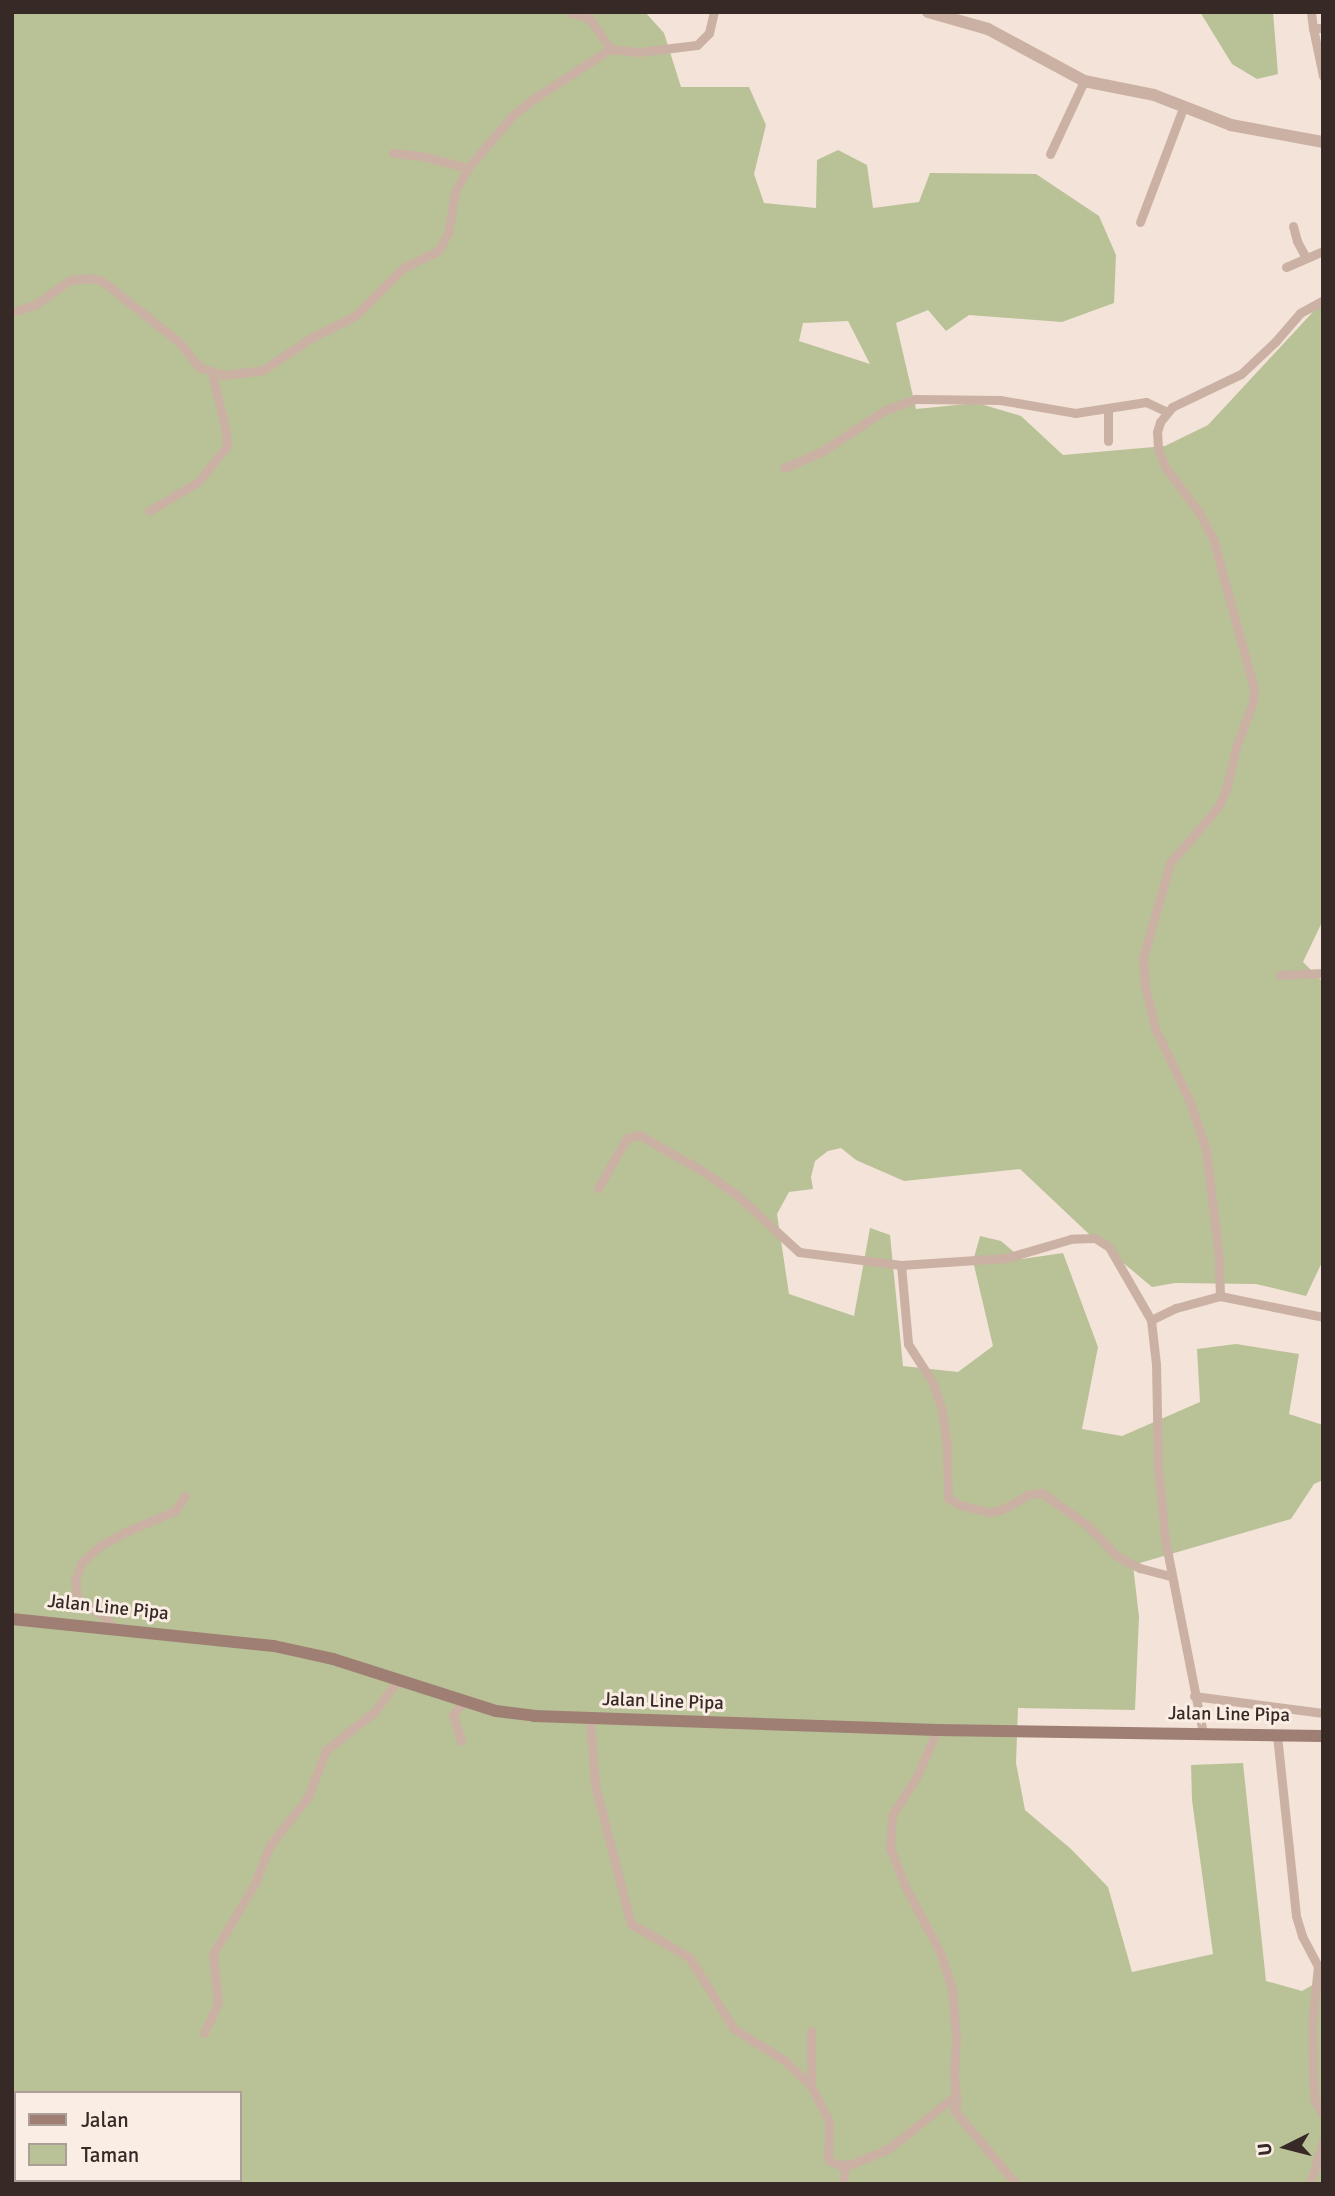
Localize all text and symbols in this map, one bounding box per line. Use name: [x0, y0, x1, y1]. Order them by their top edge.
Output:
street label: Jalan Line Pipa: [46, 1590, 170, 1626]
street label: Jalan Line Pipa: [602, 1688, 724, 1716]
street label: Jalan Line Pipa: [1168, 1703, 1290, 1727]
legend: [14, 2091, 242, 2182]
text: Jalan: [81, 2107, 129, 2133]
north arrow: [1251, 2112, 1321, 2182]
text: Taman: [81, 2142, 139, 2168]
text: U: [1253, 2142, 1278, 2157]

